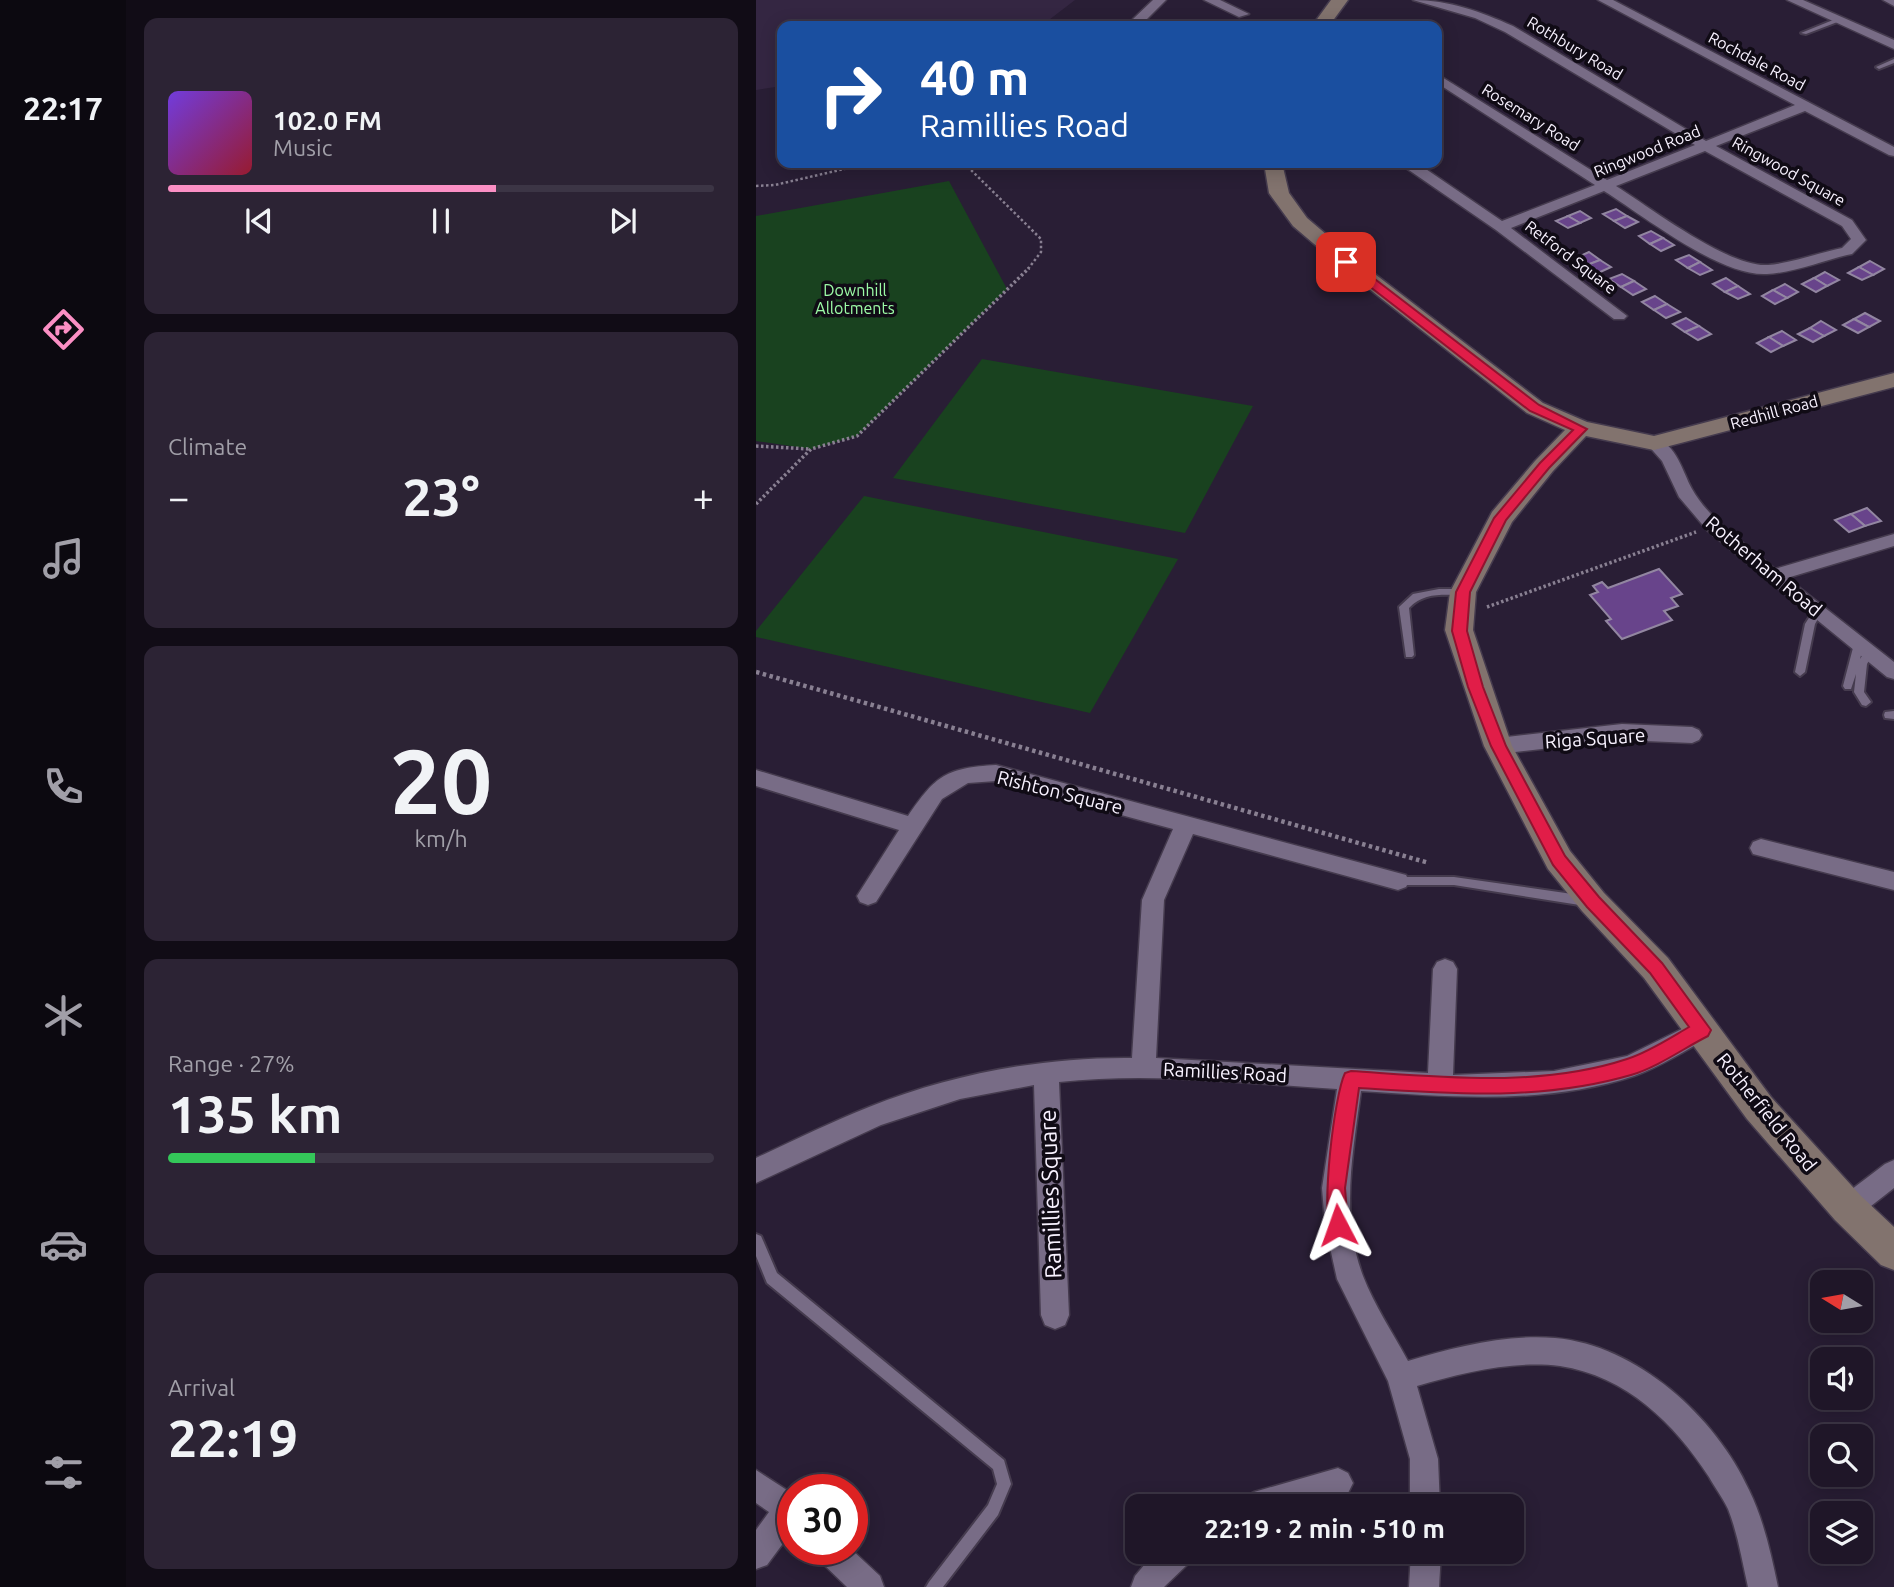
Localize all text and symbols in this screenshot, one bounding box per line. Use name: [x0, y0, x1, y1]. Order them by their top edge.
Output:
street label: Rothbury Road: [1524, 13, 1626, 83]
street label: Rochdale Road: [1706, 28, 1808, 94]
icon: right: [805, 49, 896, 140]
text: 40 m: [920, 49, 1029, 104]
street label: Rosemary Road: [1479, 80, 1583, 154]
text: 22:17: [23, 90, 103, 126]
text: 102.0 FM: [273, 106, 382, 135]
text: Ramillies Road: [920, 107, 1129, 143]
street label: Ringwood Road: [1591, 121, 1703, 181]
street label: Ringwood Square: [1729, 133, 1849, 209]
text: Music: [273, 135, 332, 160]
icon: previous: [240, 202, 278, 240]
icon: pause: [422, 202, 460, 240]
icon: next: [604, 202, 642, 240]
street label: Retford Square: [1522, 217, 1620, 297]
pin: [1316, 232, 1376, 292]
icon: arrive: [1327, 243, 1365, 281]
park label: Downhill Allotments: [815, 281, 895, 317]
icon: directions: [39, 305, 88, 354]
street label: Redhill Road: [1728, 392, 1820, 432]
text: Climate: [168, 434, 247, 459]
text: 23°: [402, 468, 480, 526]
text: −: [168, 476, 189, 518]
text: +: [693, 476, 714, 518]
street label: Rotherham Road: [1702, 511, 1826, 621]
icon: music: [39, 534, 88, 583]
street label: Riga Square: [1544, 724, 1646, 752]
text: 20: [390, 729, 492, 831]
icon: phone: [39, 762, 88, 811]
street label: Rishton Square: [995, 766, 1125, 818]
text: km/h: [414, 826, 468, 851]
icon: climate: [39, 991, 88, 1040]
street label: Rotherfield Road: [1713, 1049, 1821, 1175]
text: Range · 27%: [168, 1051, 295, 1076]
street label: Ramillies Road: [1162, 1058, 1288, 1086]
text: 135 km: [168, 1085, 342, 1143]
street label: Ramillies Square: [1035, 1109, 1065, 1279]
position arrow: [1301, 1188, 1375, 1262]
icon: car: [39, 1220, 88, 1269]
north arrow: [1810, 1270, 1872, 1334]
map controls: [1810, 1270, 1873, 1564]
button: sound: [1810, 1347, 1873, 1410]
text: Arrival: [168, 1375, 235, 1400]
text: 22:19: [168, 1409, 298, 1467]
button: search: [1810, 1424, 1873, 1487]
icon: filters: [39, 1448, 88, 1497]
speed limit sign: 30: [777, 1474, 868, 1565]
button: layers: [1810, 1501, 1873, 1564]
text: 22:19 · 2 min · 510 m: [1204, 1514, 1445, 1543]

